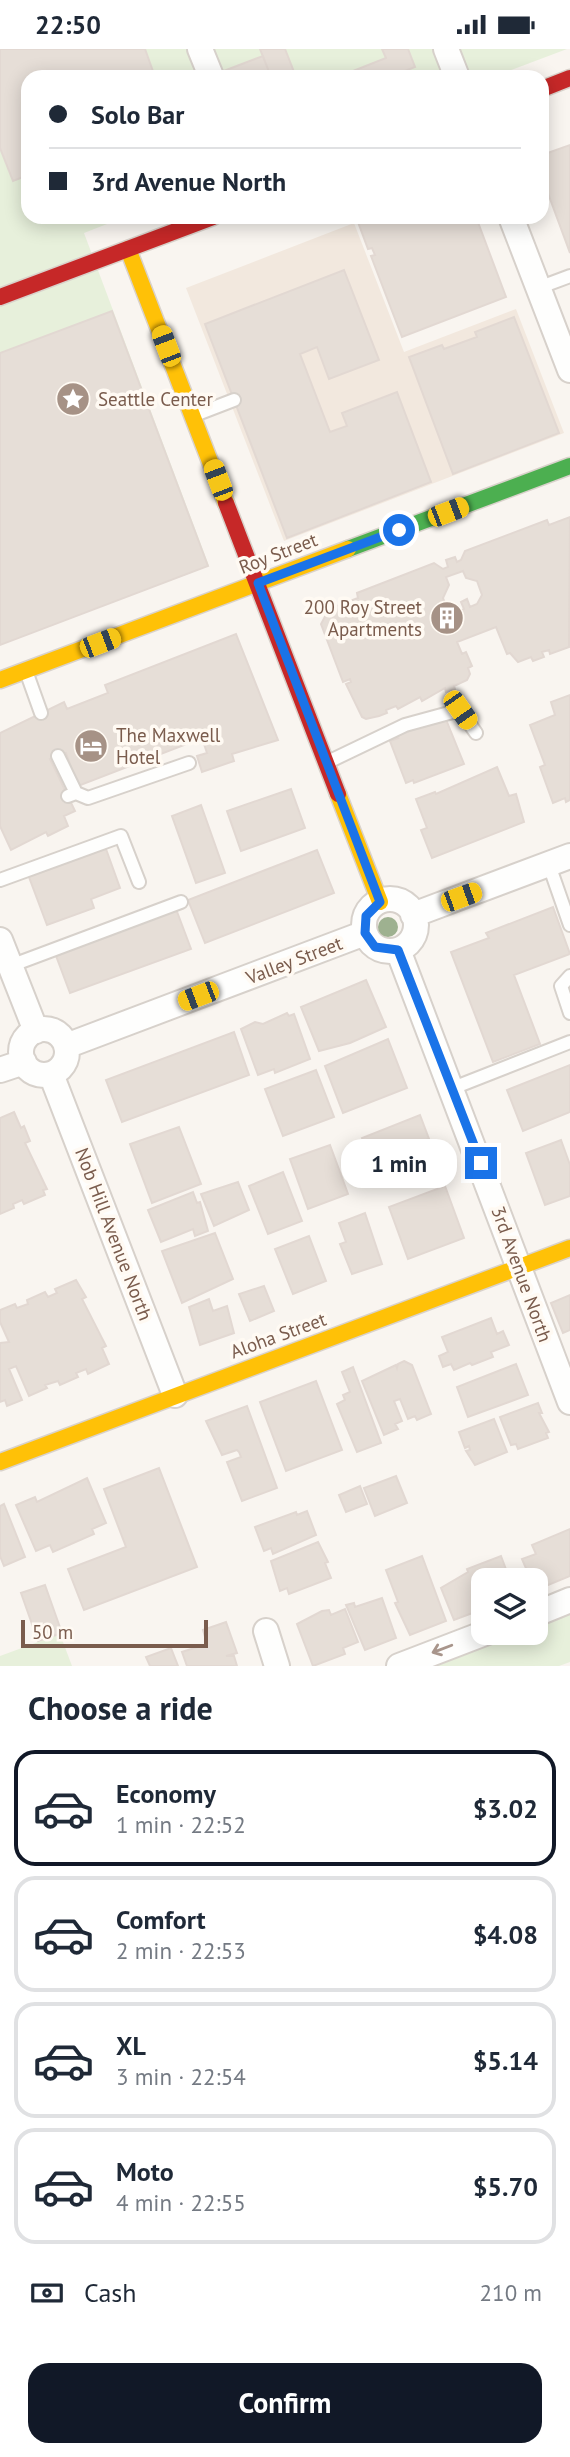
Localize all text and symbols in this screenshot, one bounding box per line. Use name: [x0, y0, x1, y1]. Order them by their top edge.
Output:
text: 22:50: [35, 8, 101, 41]
text: Solo Bar: [91, 98, 184, 131]
text: 3rd Avenue North: [91, 165, 286, 198]
car: [149, 323, 184, 369]
place icon: Seattle Center: [54, 380, 92, 418]
place label: Seattle Center: [98, 387, 213, 411]
car: [201, 457, 236, 503]
car: [425, 495, 472, 529]
route start: [383, 514, 415, 546]
street label: Roy Street: [235, 527, 321, 579]
place label: 200 Roy Street Apartments: [304, 595, 423, 641]
building icon: 200 Roy Street Apartments: [428, 599, 466, 637]
car: [77, 626, 124, 660]
car: [440, 687, 481, 733]
place label: The Maxwell Hotel: [116, 723, 221, 769]
hotel icon: The Maxwell Hotel: [72, 727, 110, 765]
car: [438, 880, 485, 914]
street label: Valley Street: [241, 930, 346, 990]
car: [175, 979, 222, 1013]
callout: 1 min: [341, 1139, 456, 1187]
street label: Nob Hill Avenue North: [70, 1144, 158, 1324]
route end: [465, 1147, 497, 1179]
text: 1 min: [371, 1149, 427, 1178]
street label: 3rd Avenue North: [486, 1203, 558, 1345]
street label: Aloha Street: [227, 1306, 330, 1363]
map controls: [471, 1568, 548, 1645]
button: layers: [471, 1568, 548, 1645]
scale bar: [21, 1617, 208, 1649]
text: 50 m: [32, 1620, 73, 1644]
one-way arrow: [432, 1644, 453, 1657]
text: Choose a ride: [28, 1687, 213, 1729]
icon: car: [32, 1777, 95, 1840]
text: Economy: [116, 1777, 216, 1810]
text: $3.02: [473, 1792, 538, 1825]
text: 1 min · 22:52: [116, 1810, 246, 1839]
icon: car: [32, 1903, 95, 1966]
text: Comfort: [116, 1903, 206, 1936]
text: $4.08: [473, 1918, 538, 1951]
text: 2 min · 22:53: [116, 1936, 246, 1965]
icon: car: [32, 2029, 95, 2092]
text: XL: [116, 2029, 146, 2062]
text: $5.14: [473, 2044, 538, 2077]
text: 3 min · 22:54: [116, 2062, 246, 2091]
icon: car: [32, 2155, 95, 2218]
text: Moto: [116, 2155, 174, 2188]
text: $5.70: [473, 2170, 538, 2203]
text: 4 min · 22:55: [116, 2188, 246, 2217]
icon: cash: [28, 2274, 66, 2312]
text: Cash: [84, 2276, 136, 2309]
text: 210 m: [480, 2278, 542, 2307]
button: Confirm: [28, 2363, 542, 2443]

